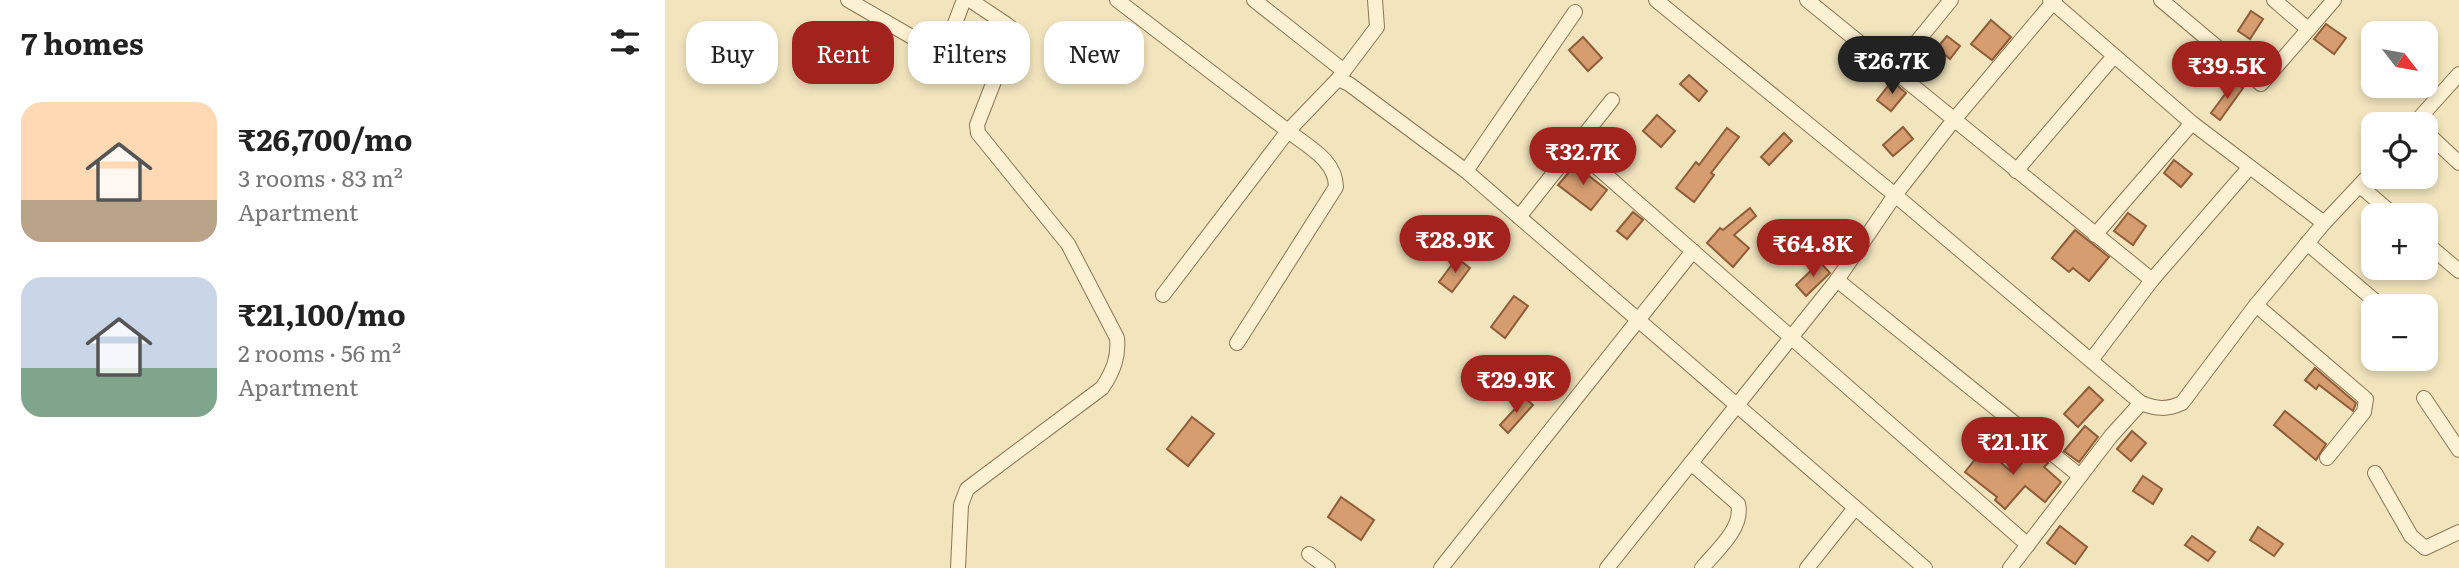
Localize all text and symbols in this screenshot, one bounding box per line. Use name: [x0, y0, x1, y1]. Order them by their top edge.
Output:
text: 7 homes: [21, 20, 144, 64]
chip: Buy: [686, 21, 778, 84]
chip: Rent: [792, 21, 894, 84]
chip: Filters: [908, 21, 1030, 84]
chip: New: [1044, 21, 1144, 84]
north arrow: [2361, 21, 2438, 98]
map controls: [2361, 21, 2438, 371]
icon: filters: [606, 23, 644, 61]
pin: ₹26.7K: [1835, 36, 1949, 96]
text: ₹26.7K: [1854, 42, 1930, 76]
pin: ₹39.5K: [2170, 42, 2284, 101]
text: ₹39.5K: [2188, 47, 2266, 81]
button: locate: [2361, 112, 2438, 189]
text: ₹26,700/mo: [238, 116, 413, 160]
pin: ₹32.7K: [1526, 128, 1640, 187]
icon: home: [77, 130, 161, 214]
text: ₹32.7K: [1545, 133, 1621, 167]
text: 3 rooms · 83 m²: [238, 160, 403, 194]
text: Apartment: [238, 194, 358, 228]
button: +: [2361, 203, 2438, 280]
pin: ₹28.9K: [1398, 216, 1512, 275]
pin: ₹64.8K: [1756, 219, 1870, 279]
text: ₹28.9K: [1416, 221, 1494, 255]
text: ₹64.8K: [1773, 225, 1853, 259]
text: ₹21,100/mo: [238, 291, 406, 335]
button: −: [2361, 294, 2438, 371]
icon: home: [77, 305, 161, 389]
text: 2 rooms · 56 m²: [238, 335, 401, 369]
pin: ₹29.9K: [1459, 356, 1573, 415]
text: ₹29.9K: [1477, 361, 1555, 395]
text: Apartment: [238, 369, 358, 403]
pin: ₹21.1K: [1956, 418, 2070, 477]
text: ₹21.1K: [1977, 423, 2049, 457]

